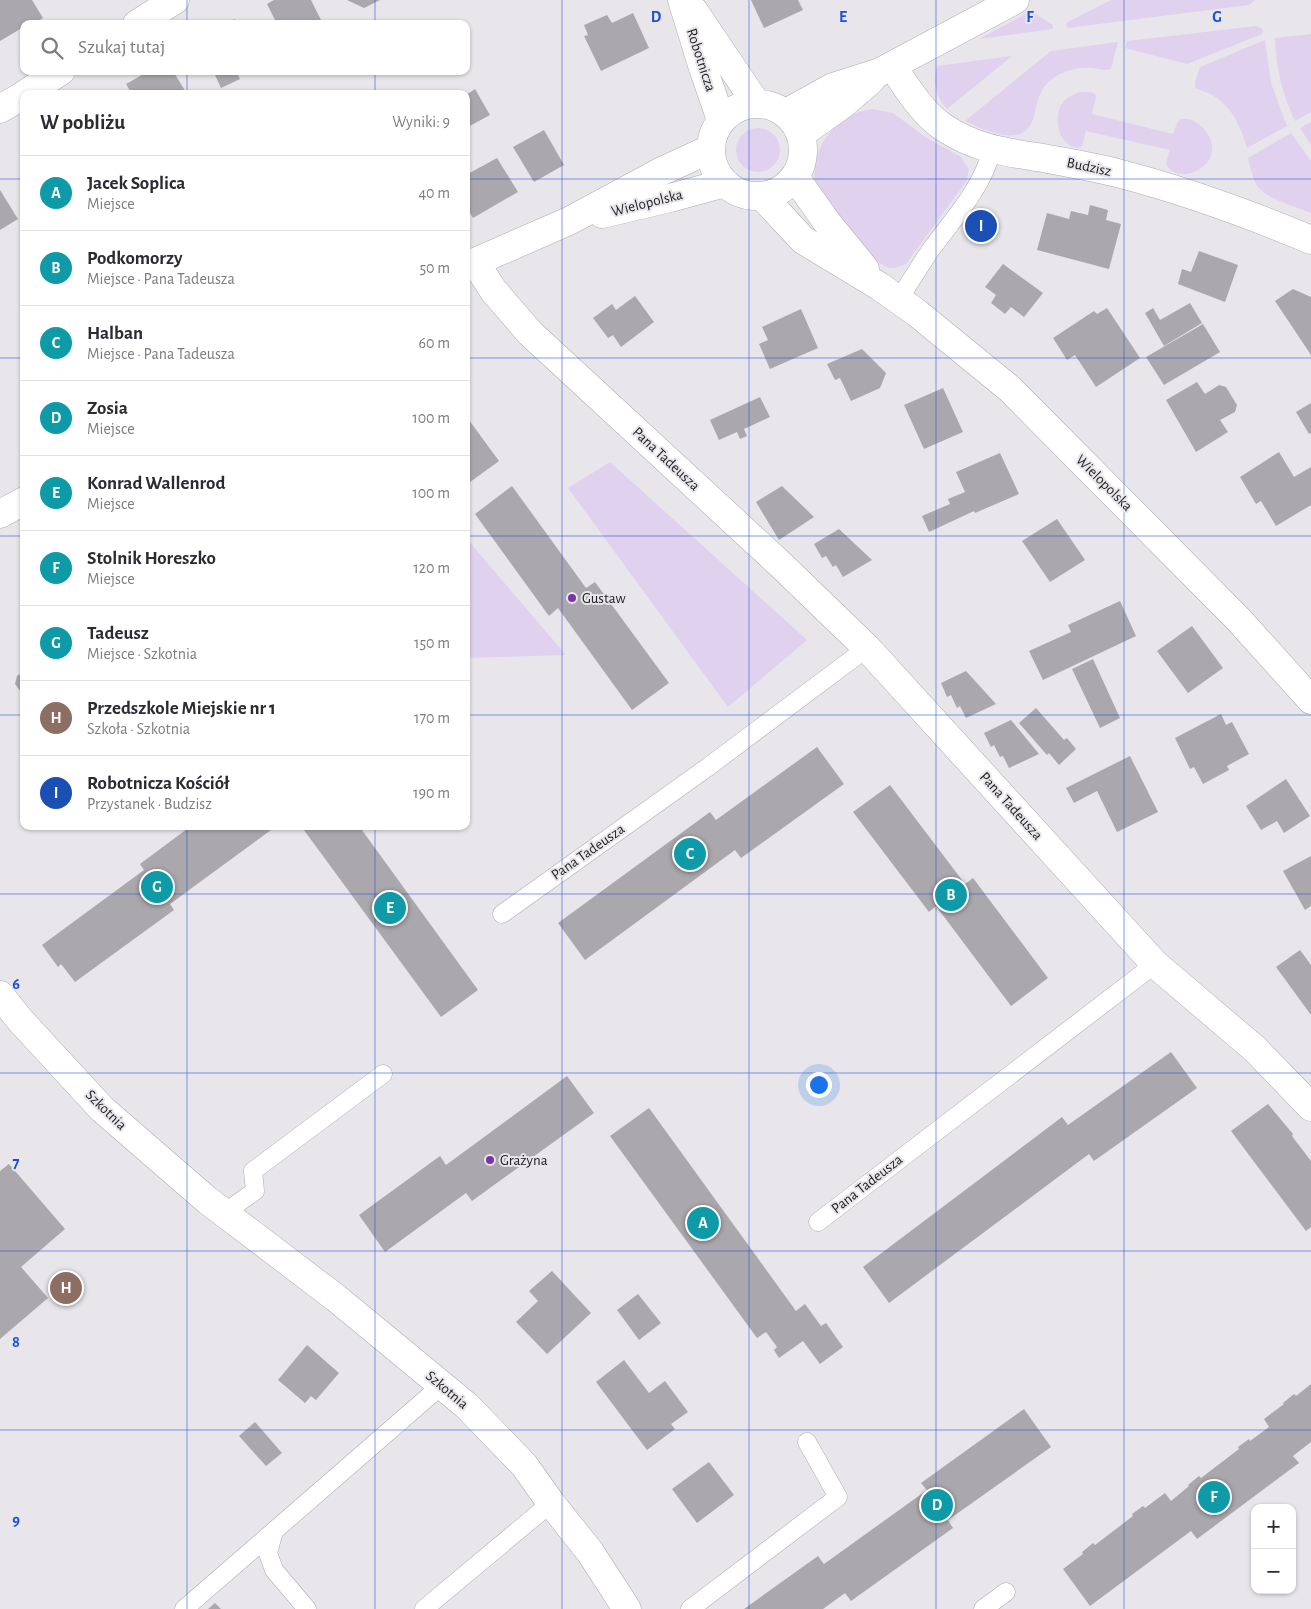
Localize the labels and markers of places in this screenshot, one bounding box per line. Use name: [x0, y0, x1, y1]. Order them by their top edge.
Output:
pin: I: [965, 207, 997, 245]
place label: Gustaw: [582, 591, 626, 606]
marker: Gustaw: [566, 592, 578, 604]
pin: C: [674, 835, 706, 873]
pin: G: [141, 868, 173, 906]
pin: B: [935, 876, 967, 914]
pin: E: [374, 889, 406, 927]
place label: Grażyna: [500, 1153, 548, 1168]
marker: Grażyna: [484, 1154, 496, 1166]
pin: A: [687, 1204, 719, 1242]
pin: H: [50, 1269, 82, 1307]
pin: F: [1198, 1478, 1230, 1516]
pin: D: [921, 1486, 953, 1524]

